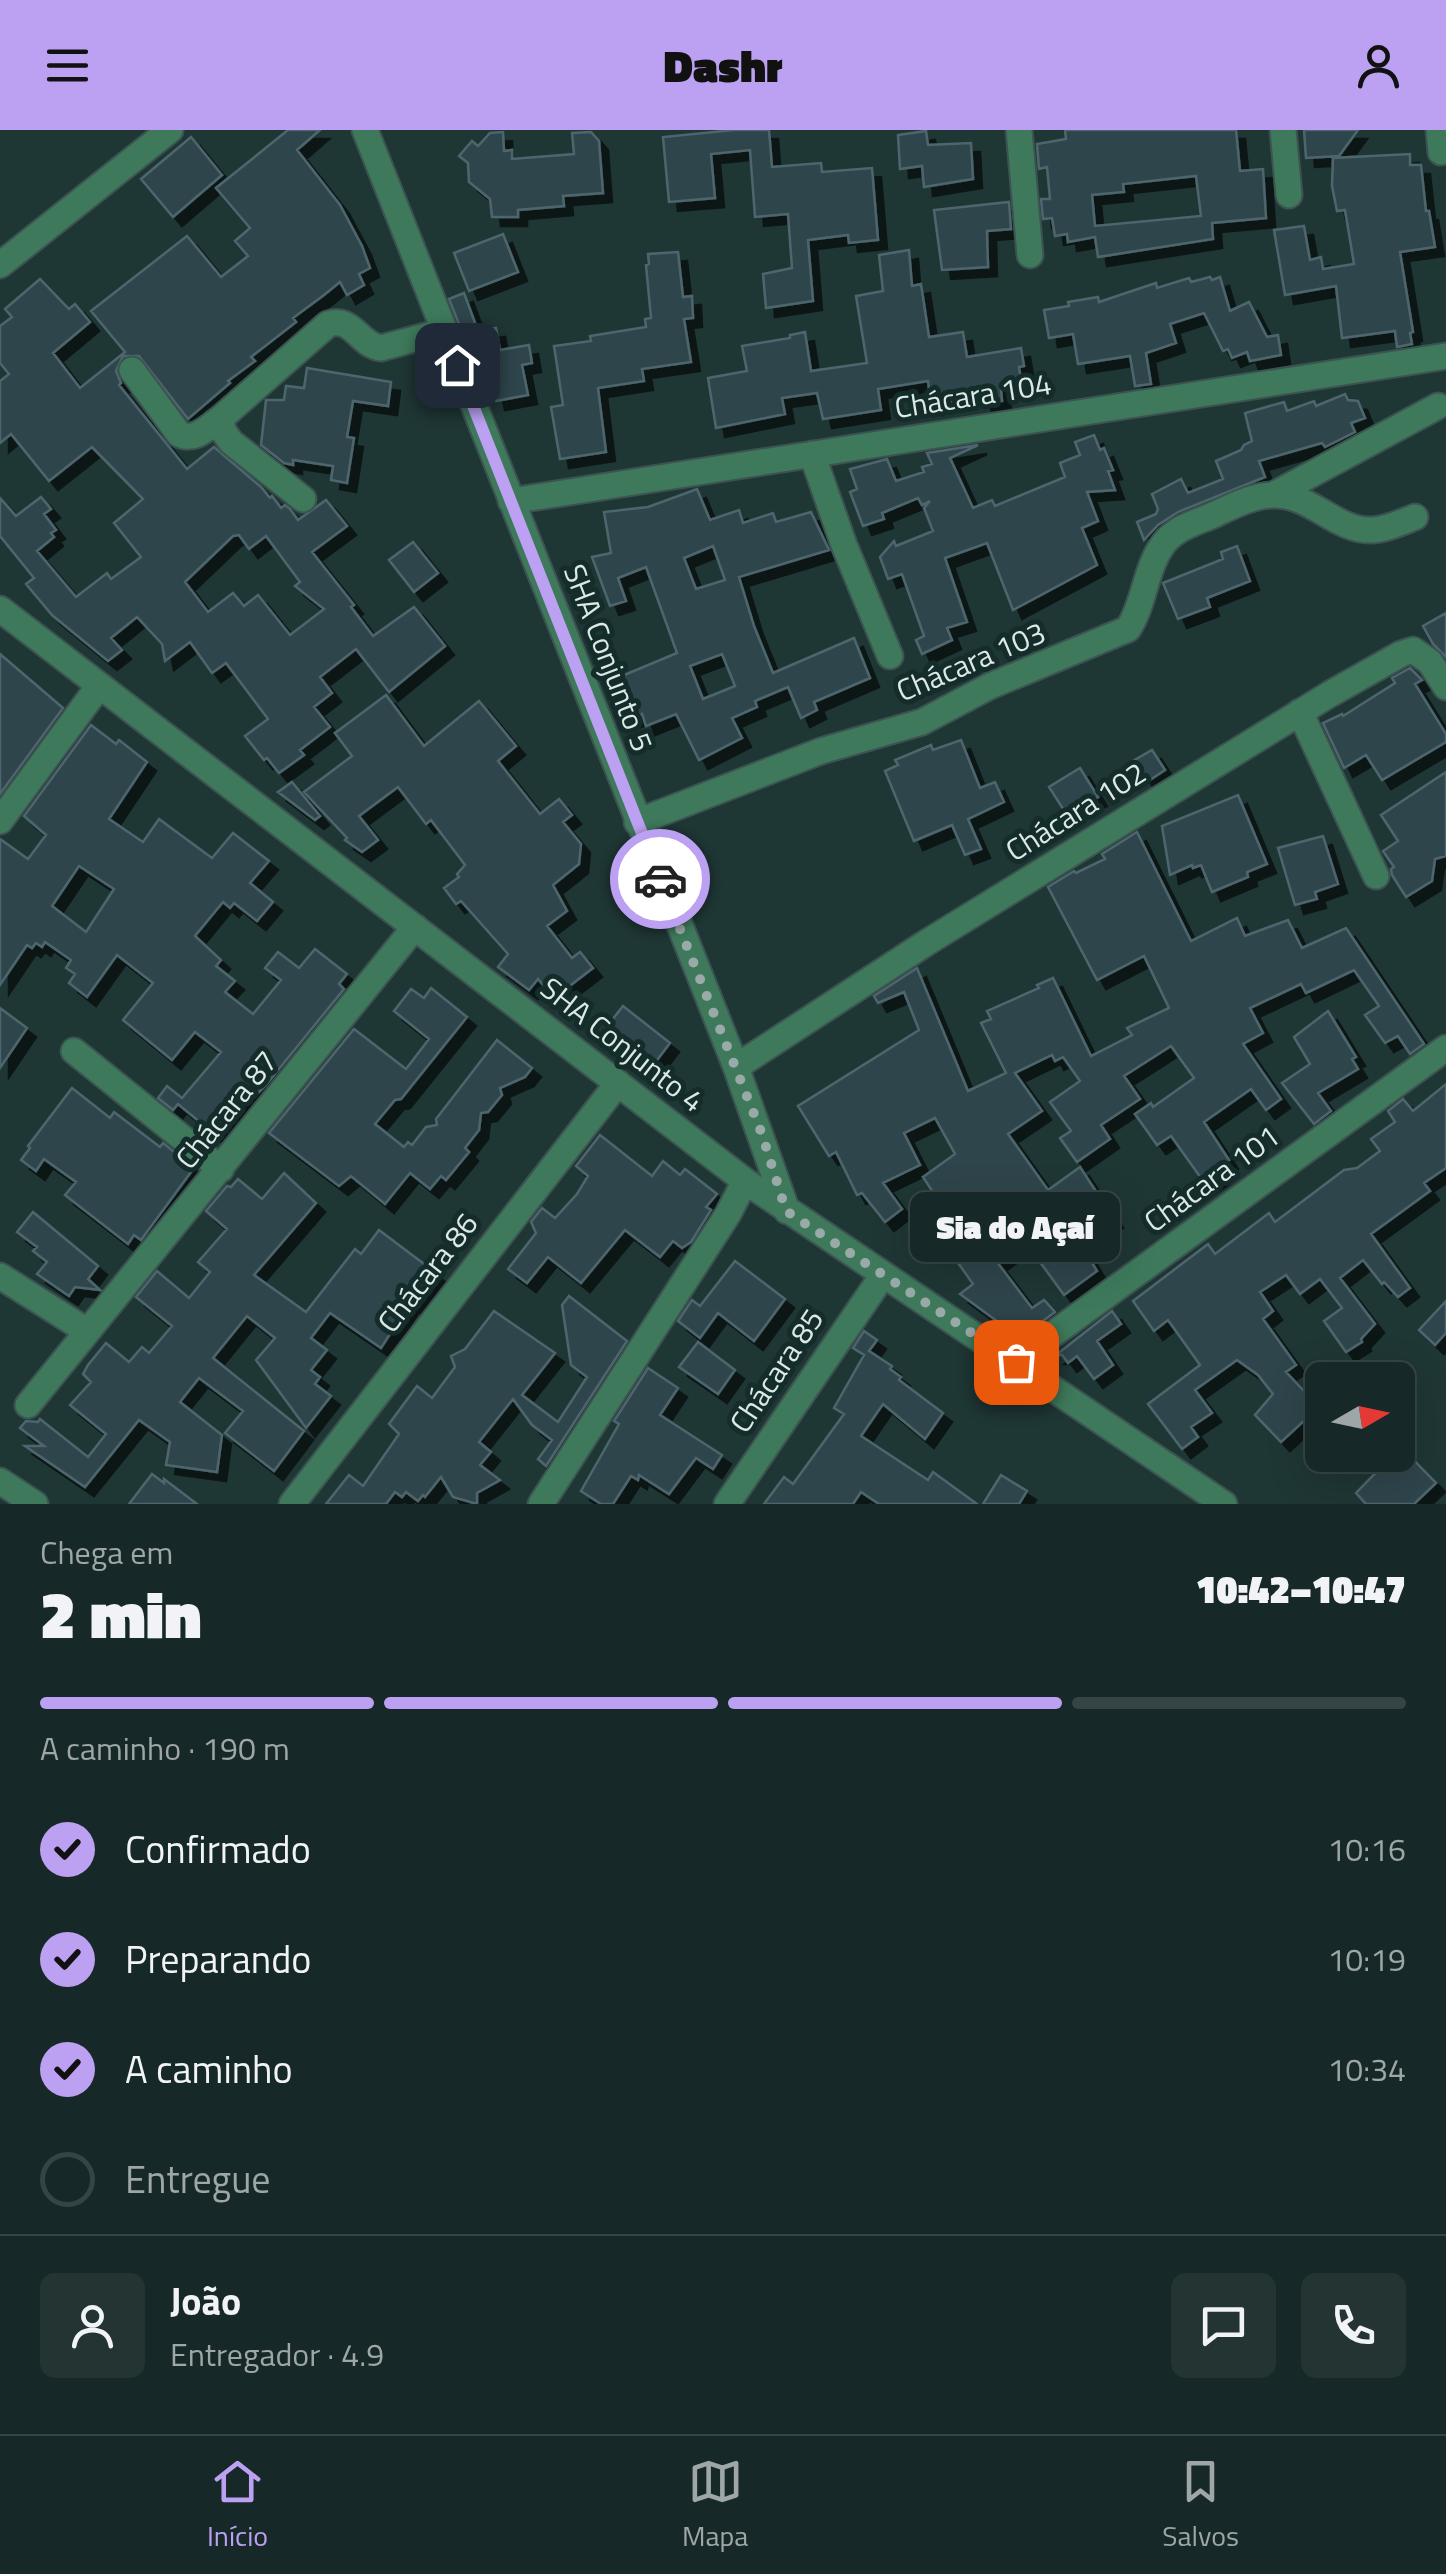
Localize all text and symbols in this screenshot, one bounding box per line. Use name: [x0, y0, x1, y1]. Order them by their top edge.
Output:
text: Dashr: [663, 31, 783, 99]
icon: menu: [40, 38, 95, 93]
icon: person: [1351, 38, 1406, 93]
pin: [415, 323, 500, 408]
icon: home: [430, 338, 485, 393]
street label: Chácara 104: [891, 360, 1054, 430]
street label: SHA Conjunto 5: [552, 557, 666, 758]
street label: Chácara 103: [889, 609, 1052, 713]
street label: Chácara 102: [996, 750, 1155, 873]
courier: [610, 829, 710, 929]
icon: car: [633, 852, 688, 907]
street label: SHA Conjunto 4: [531, 965, 714, 1123]
street label: Chácara 87: [164, 1040, 289, 1179]
street label: Chácara 101: [1134, 1113, 1289, 1243]
callout: Sia do Açaí: [911, 1192, 1121, 1262]
street label: Chácara 86: [366, 1203, 489, 1342]
text: Sia do Açaí: [936, 1203, 1094, 1251]
street label: Chácara 85: [718, 1299, 835, 1442]
pin: [974, 1320, 1059, 1405]
icon: bag: [989, 1335, 1044, 1390]
north arrow: [1305, 1362, 1415, 1472]
map controls: [1305, 1362, 1415, 1472]
text: Chega em: [40, 1528, 173, 1576]
text: 10:42–10:47: [1196, 1560, 1406, 1618]
text: 2 min: [40, 1564, 201, 1663]
text: A caminho · 190 m: [40, 1724, 290, 1772]
text: Confirmado: [125, 1820, 311, 1878]
icon: check: [40, 1822, 95, 1877]
text: 10:16: [1327, 1825, 1406, 1873]
text: Preparando: [125, 1930, 311, 1988]
icon: check: [40, 1932, 95, 1987]
text: 10:19: [1327, 1935, 1406, 1983]
text: A caminho: [125, 2040, 293, 2098]
icon: check: [40, 2042, 95, 2097]
text: 10:34: [1327, 2045, 1406, 2093]
text: Entregue: [125, 2150, 271, 2208]
text: João: [170, 2272, 241, 2330]
button: person: [40, 2273, 145, 2378]
button: chat: [1171, 2273, 1276, 2378]
button: phone: [1301, 2273, 1406, 2378]
text: Entregador · 4.9: [170, 2330, 384, 2378]
tab: Início: [207, 2454, 268, 2557]
tab: Mapa: [682, 2454, 748, 2557]
tab: Salvos: [1162, 2454, 1239, 2557]

